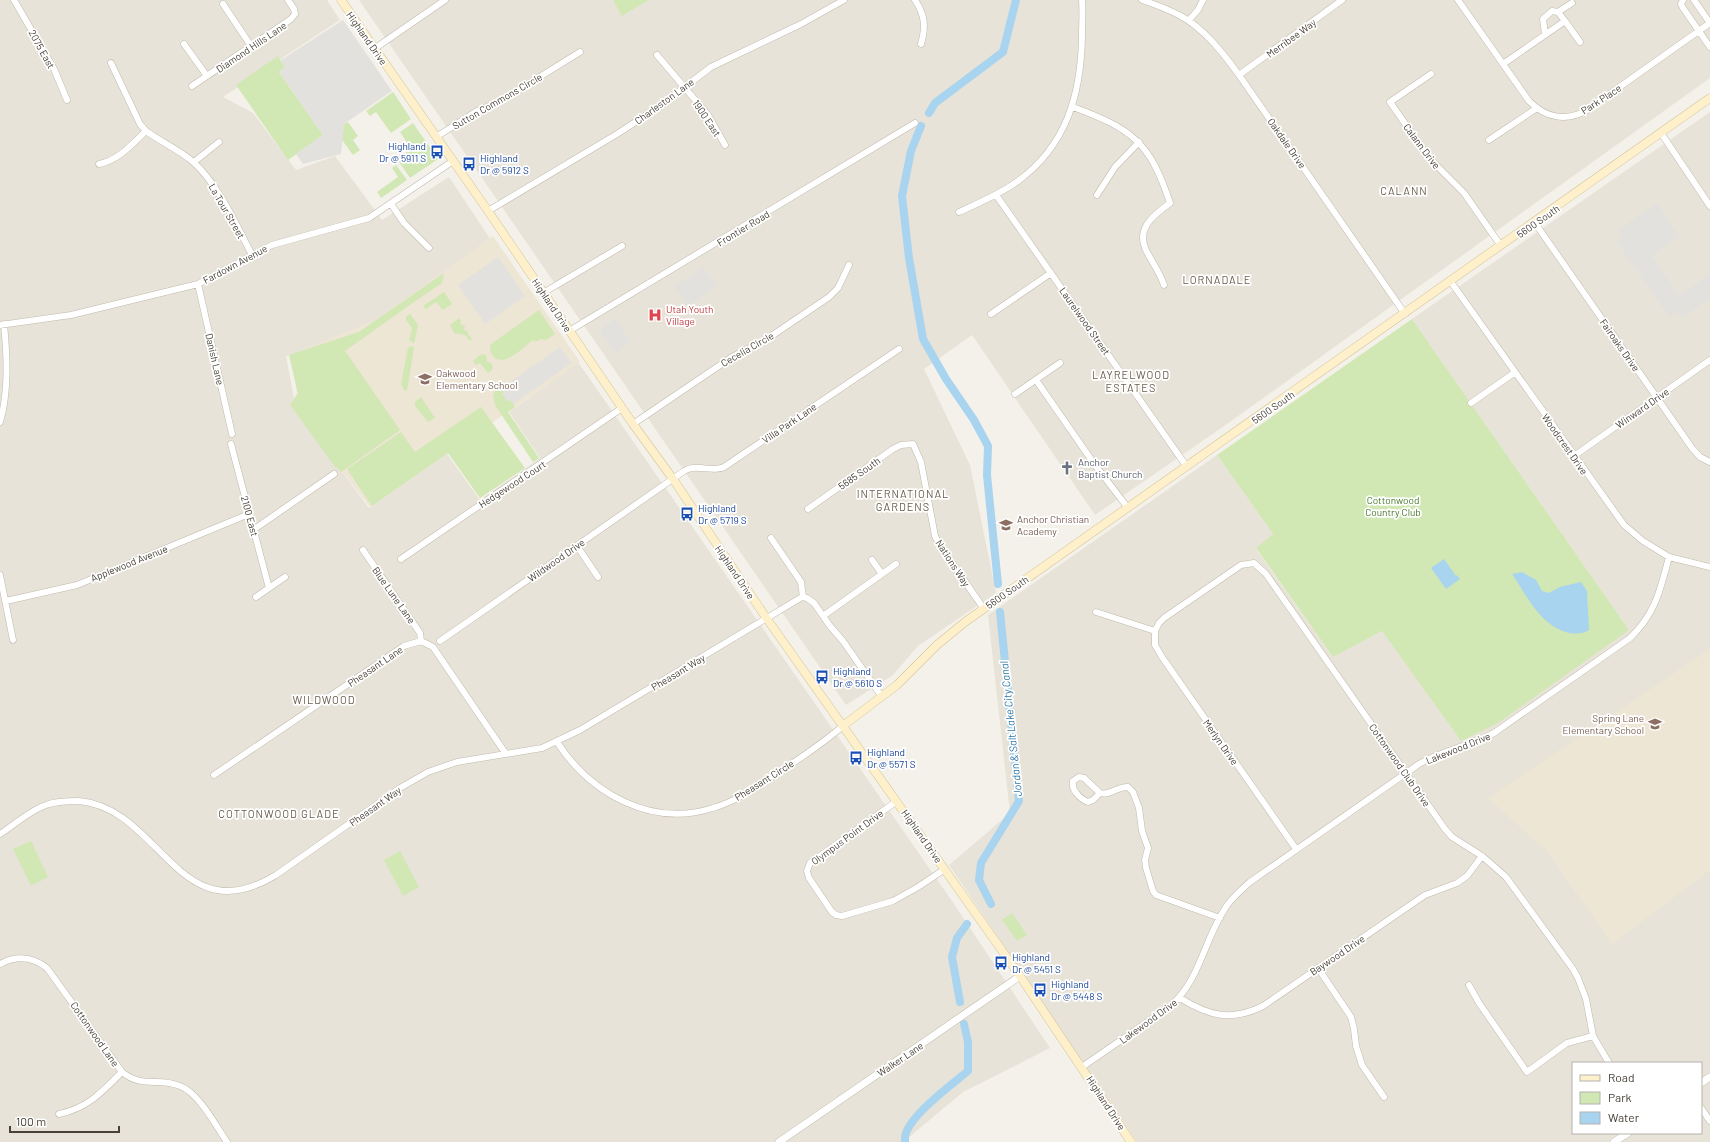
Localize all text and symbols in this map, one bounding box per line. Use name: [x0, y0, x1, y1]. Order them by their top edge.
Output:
street label: Highland Drive: [344, 9, 390, 67]
street label: Merribee Way: [1264, 16, 1318, 60]
street label: Diamond Hills Lane: [214, 19, 288, 75]
street label: 2075 East: [26, 28, 58, 71]
street label: Sutton Commons Circle: [450, 70, 544, 132]
street label: Charleston Lane: [632, 75, 696, 127]
street label: Park Place: [1579, 82, 1623, 116]
street label: 1900 East: [690, 97, 724, 139]
street label: Oakdale Drive: [1265, 116, 1309, 170]
street label: Calann Drive: [1401, 121, 1443, 171]
place label: Highland Dr @ 5911 S: [379, 140, 426, 164]
bus stop icon: Highland Dr @ 5911 S: [429, 144, 445, 160]
place label: Highland Dr @ 5912 S: [480, 152, 529, 176]
bus stop icon: Highland Dr @ 5912 S: [461, 156, 477, 172]
street label: La Tour Street: [206, 181, 248, 241]
district label: CALANN: [1380, 184, 1428, 197]
street label: 5600 South: [1514, 202, 1562, 240]
street label: Frontier Road: [715, 208, 771, 248]
street label: Fardown Avenue: [201, 242, 269, 286]
district label: LORNADALE: [1182, 273, 1252, 286]
street label: Highland Drive: [530, 276, 574, 334]
street label: Laurelwood Street: [1057, 285, 1113, 358]
place label: Utah Youth Village: [666, 303, 714, 327]
hospital icon: Utah Youth Village: [647, 307, 663, 323]
street label: Fairoaks Drive: [1598, 316, 1642, 374]
street label: Cecelia Circle: [718, 329, 776, 369]
street label: Danish Lane: [203, 332, 227, 386]
place label: Oakwood Elementary School: [436, 367, 517, 391]
district label: LAYRELWOOD ESTATES: [1092, 368, 1170, 394]
school or university icon: Oakwood Elementary School: [417, 371, 433, 387]
street label: Winward Drive: [1613, 385, 1671, 431]
street label: 5600 South: [1249, 388, 1297, 426]
street label: Villa Park Lane: [759, 400, 819, 446]
street label: Woodcrest Drive: [1540, 411, 1590, 477]
street label: 5685 South: [836, 454, 882, 492]
place label: Anchor Baptist Church: [1078, 456, 1142, 480]
street label: Hedgewood Court: [476, 458, 548, 510]
church icon: Anchor Baptist Church: [1059, 460, 1075, 476]
district label: INTERNATIONAL GARDENS: [857, 487, 949, 513]
street label: 2100 East: [239, 494, 261, 538]
park label: Cottonwood Country Club: [1365, 494, 1421, 518]
place label: Highland Dr @ 5719 S: [698, 502, 747, 526]
bus stop icon: Highland Dr @ 5719 S: [679, 506, 695, 522]
place label: Anchor Christian Academy: [1017, 513, 1089, 537]
school or university icon: Anchor Christian Academy: [998, 517, 1014, 533]
street label: Wildwood Drive: [525, 536, 587, 584]
street label: Nations Way: [933, 537, 973, 589]
street label: Applewood Avenue: [89, 542, 169, 584]
street label: Highland Drive: [713, 543, 757, 601]
street label: Blue Lune Lane: [370, 564, 418, 626]
street label: 5600 South: [983, 573, 1031, 611]
street label: Pheasant Lane: [345, 643, 405, 689]
street label: Pheasant Way: [649, 651, 707, 693]
water label: Jordan & Salt Lake City Canal: [997, 660, 1024, 797]
place label: Highland Dr @ 5610 S: [833, 665, 882, 689]
bus stop icon: Highland Dr @ 5610 S: [814, 669, 830, 685]
district label: WILDWOOD: [292, 693, 356, 706]
place label: Spring Lane Elementary School: [1563, 712, 1644, 736]
school or university icon: Spring Lane Elementary School: [1647, 716, 1663, 732]
street label: Merlyn Drive: [1201, 717, 1241, 767]
street label: Cottonwood Club Drive: [1367, 721, 1433, 809]
street label: Lakewood Drive: [1424, 730, 1492, 766]
place label: Highland Dr @ 5571 S: [867, 746, 916, 770]
bus stop icon: Highland Dr @ 5571 S: [848, 750, 864, 766]
street label: Pheasant Circle: [732, 757, 796, 803]
street label: Pheasant Way: [347, 784, 404, 828]
district label: COTTONWOOD GLADE: [218, 807, 340, 820]
street label: Olympus Point Drive: [809, 807, 885, 867]
street label: Highland Drive: [899, 807, 945, 865]
street label: Baywood Drive: [1307, 932, 1367, 978]
place label: Highland Dr @ 5451 S: [1012, 951, 1061, 975]
bus stop icon: Highland Dr @ 5451 S: [993, 955, 1009, 971]
place label: Highland Dr @ 5448 S: [1051, 978, 1102, 1002]
bus stop icon: Highland Dr @ 5448 S: [1032, 982, 1048, 998]
street label: Lakewood Drive: [1117, 996, 1179, 1046]
street label: Cottonwood Lane: [68, 999, 122, 1069]
street label: Walker Lane: [875, 1039, 925, 1079]
legend: [1572, 1062, 1702, 1134]
text: Road: [1608, 1070, 1635, 1084]
street label: Highland Drive: [1084, 1074, 1128, 1132]
text: Park: [1608, 1090, 1632, 1104]
scale bar: [10, 1108, 119, 1134]
text: Water: [1608, 1110, 1640, 1124]
text: 100 m: [16, 1114, 46, 1128]

